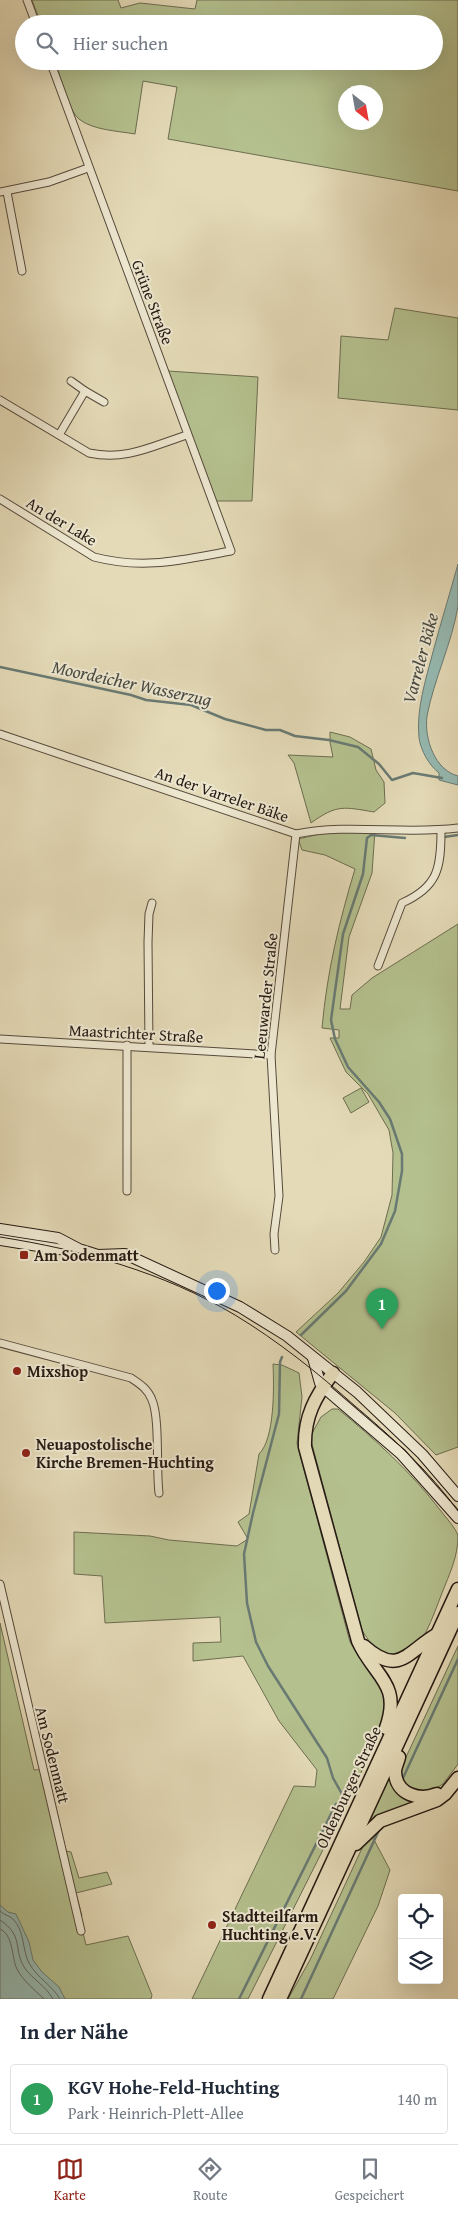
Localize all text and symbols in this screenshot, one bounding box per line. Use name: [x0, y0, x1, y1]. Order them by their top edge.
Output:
search box: [15, 15, 443, 70]
icon: search: [33, 29, 61, 57]
text: Hier suchen: [73, 29, 168, 57]
north arrow: [338, 85, 383, 130]
street label: Grüne Straße: [126, 256, 180, 348]
street label: An der Lake: [22, 490, 102, 552]
water label: Varreler Bäke: [395, 609, 445, 707]
water label: Moordeicher Wasserzug: [50, 653, 214, 713]
street label: An der Varreler Bäke: [152, 760, 292, 828]
street label: Leeuwarder Straße: [246, 932, 284, 1060]
street label: Maastrichter Straße: [68, 1017, 204, 1049]
place label: Am Sodenmatt: [34, 1243, 139, 1267]
marker: Am Sodenmatt: [18, 1249, 30, 1261]
your location: [204, 1278, 230, 1304]
pin: 1: [366, 1288, 398, 1329]
place label: Mixshop: [27, 1359, 88, 1383]
marker: Mixshop: [11, 1365, 23, 1377]
place label: Neuapostolische Kirche Bremen-Huchting: [36, 1432, 214, 1474]
marker: Neuapostolische Kirche Bremen-Huchting: [20, 1447, 32, 1459]
street label: Am Sodenmatt: [29, 1704, 77, 1806]
street label: Oldenburger Straße: [309, 1722, 387, 1852]
map controls: [398, 1894, 443, 1984]
button: locate: [398, 1894, 443, 1939]
place label: Stadtteilfarm Huchting e.V.: [222, 1904, 319, 1946]
marker: Stadtteilfarm Huchting e.V.: [206, 1919, 218, 1931]
button: layers: [398, 1939, 443, 1984]
text: In der Nähe: [20, 2016, 128, 2047]
text: KGV Hohe-Feld-Huchting: [68, 2073, 279, 2101]
text: 1: [33, 2087, 41, 2111]
text: 140 m: [397, 2087, 437, 2111]
text: Park · Heinrich-Plett-Allee: [68, 2101, 244, 2125]
tab: Karte: [54, 2155, 86, 2205]
tab: Route: [193, 2155, 227, 2205]
tab: Gespeichert: [335, 2155, 404, 2205]

